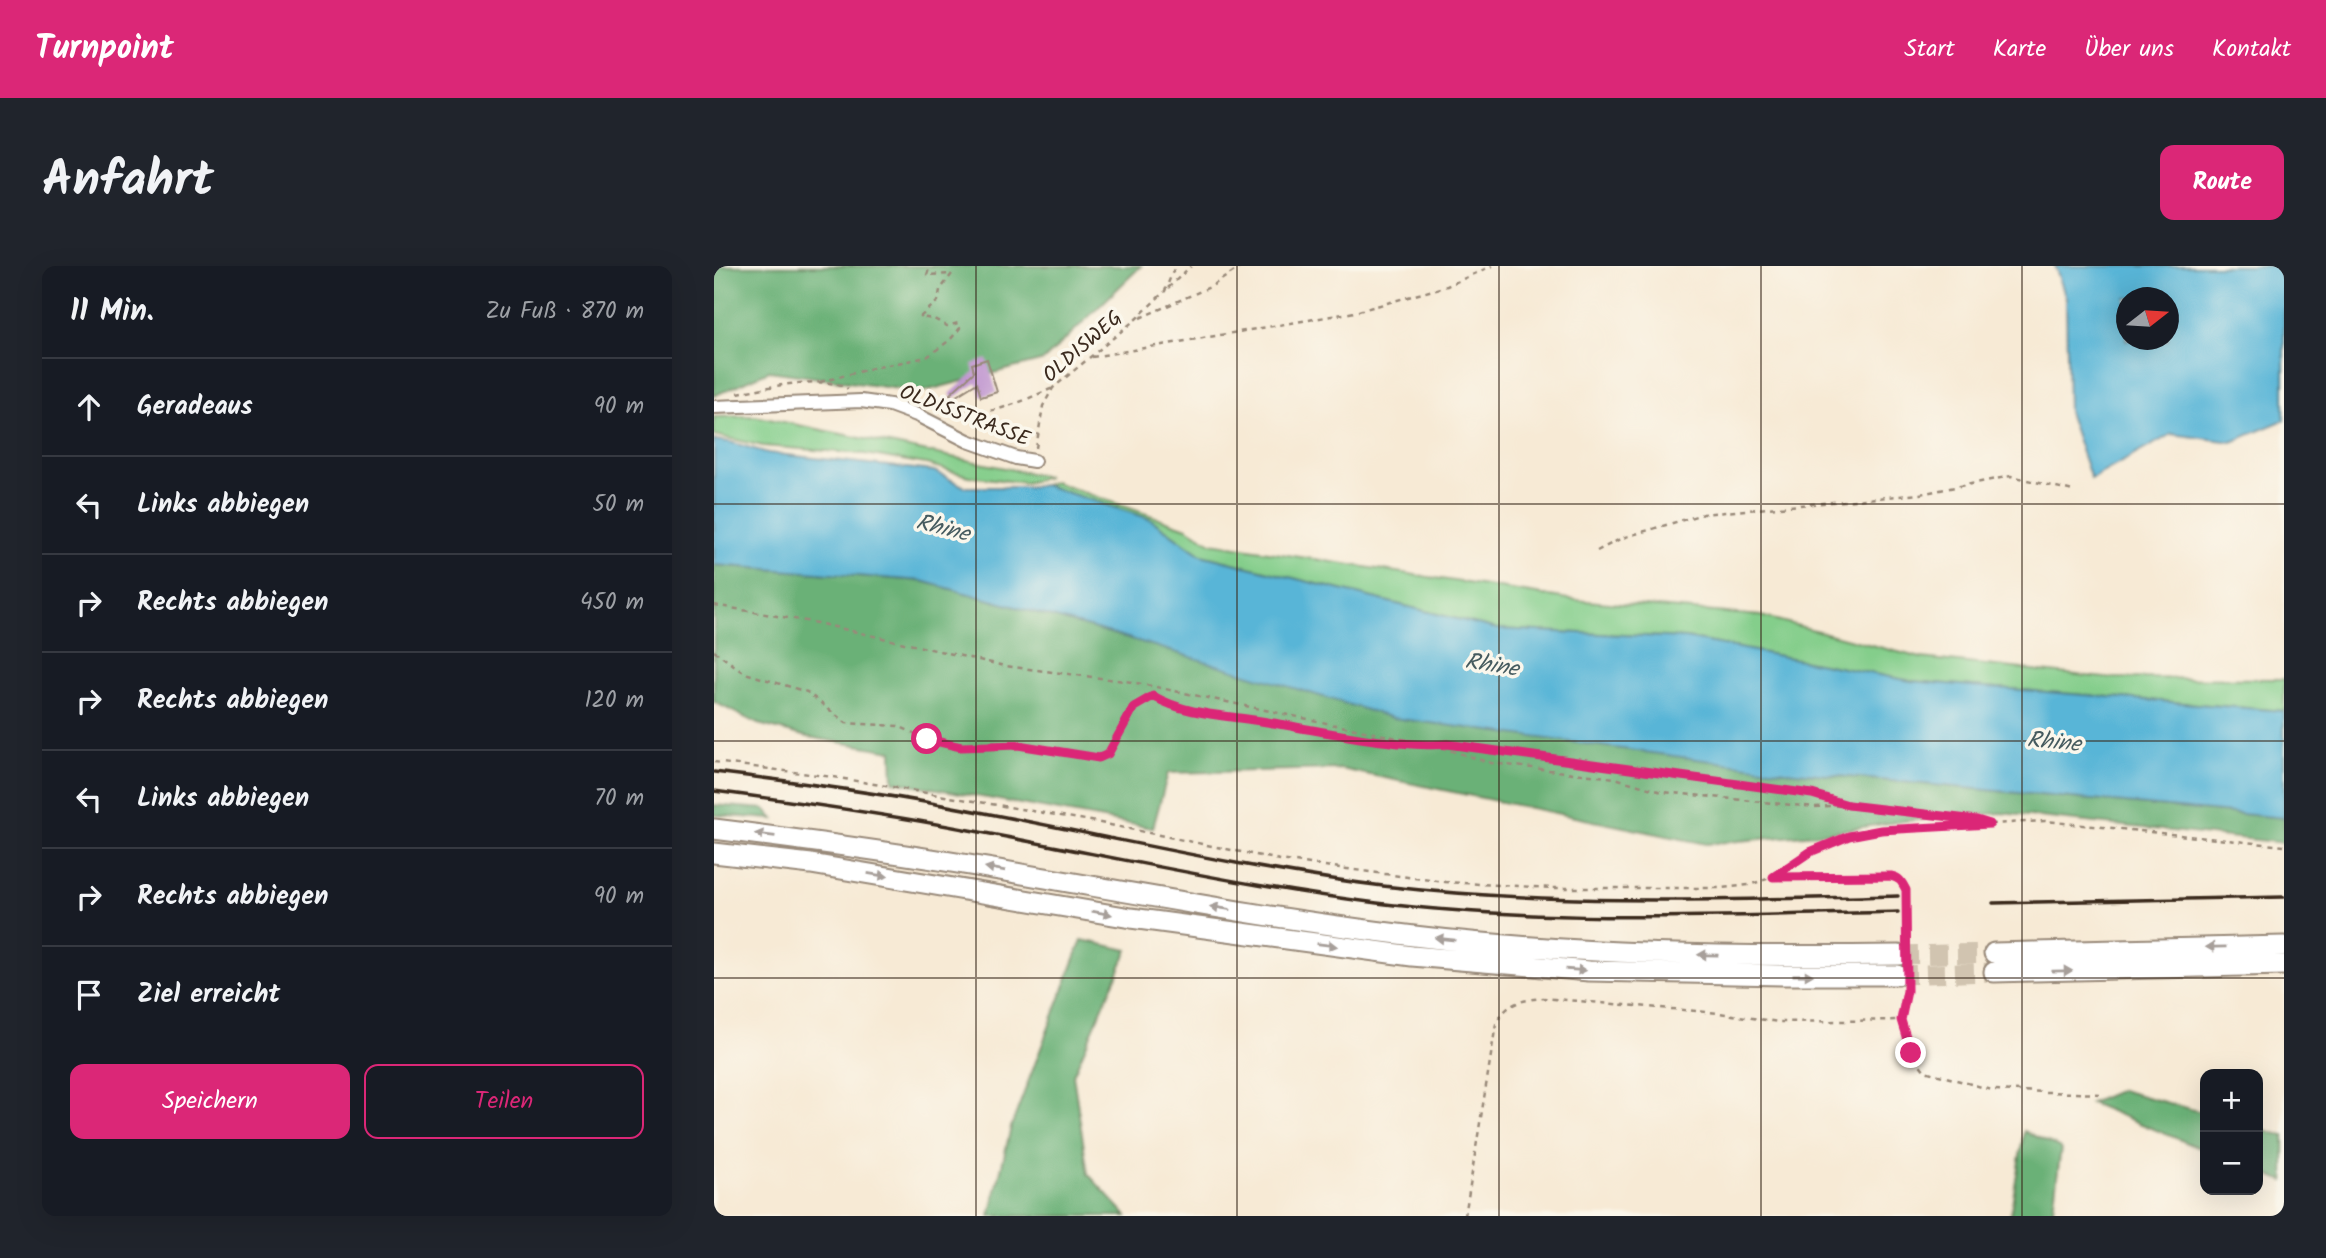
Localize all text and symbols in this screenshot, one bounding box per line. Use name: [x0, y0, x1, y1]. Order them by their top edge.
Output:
text: Turnpoint: [35, 23, 174, 76]
text: Start: [1904, 30, 1955, 69]
text: Karte: [1993, 30, 2046, 69]
text: Über uns: [2084, 30, 2174, 69]
text: Kontakt: [2212, 30, 2291, 69]
text: Anfahrt: [42, 143, 214, 221]
button: Route: [2160, 145, 2284, 220]
north arrow: [2116, 287, 2179, 350]
text: 11 Min.: [70, 288, 154, 336]
text: Zu Fuß · 870 m: [486, 294, 644, 330]
street label: OLDISWEG: [1036, 303, 1130, 391]
street label: OLDISSTRASSE: [894, 376, 1035, 457]
text: Geradeaus: [137, 386, 253, 428]
icon: ahead: [70, 388, 108, 426]
text: 90 m: [594, 389, 644, 425]
text: Links abbiegen: [137, 484, 309, 526]
icon: left: [70, 486, 108, 524]
text: 50 m: [593, 487, 644, 523]
water label: Rhine: [912, 505, 976, 554]
text: Rechts abbiegen: [137, 582, 328, 624]
icon: right: [70, 584, 108, 622]
text: 450 m: [580, 585, 644, 621]
water label: Rhine: [1462, 644, 1524, 688]
text: Rechts abbiegen: [137, 680, 328, 722]
icon: right: [70, 682, 108, 720]
text: 120 m: [584, 683, 644, 719]
route start: [911, 723, 942, 754]
water label: Rhine: [2025, 723, 2085, 764]
text: Links abbiegen: [137, 778, 309, 820]
icon: left: [70, 780, 108, 818]
text: 70 m: [594, 781, 644, 817]
one-way arrow: [753, 830, 775, 841]
one-way arrow: [984, 863, 1006, 874]
one-way arrow: [867, 870, 889, 881]
text: Rechts abbiegen: [137, 876, 328, 918]
icon: right: [70, 878, 108, 916]
text: 90 m: [594, 879, 644, 915]
one-way arrow: [1209, 902, 1231, 913]
one-way arrow: [1091, 908, 1113, 919]
one-way arrow: [1434, 933, 1456, 944]
one-way arrow: [1316, 940, 1338, 951]
one-way arrow: [2205, 942, 2227, 953]
one-way arrow: [1697, 949, 1719, 961]
one-way arrow: [1565, 965, 1587, 976]
one-way arrow: [2051, 965, 2073, 976]
one-way arrow: [1792, 969, 1814, 981]
text: Ziel erreicht: [137, 974, 280, 1016]
icon: arrive: [70, 976, 108, 1014]
route end: [1895, 1037, 1926, 1068]
button: Speichern: [70, 1064, 350, 1139]
button: Teilen: [364, 1064, 644, 1139]
map controls: [2200, 1069, 2263, 1195]
button: +: [2200, 1069, 2263, 1132]
button: −: [2200, 1132, 2263, 1195]

